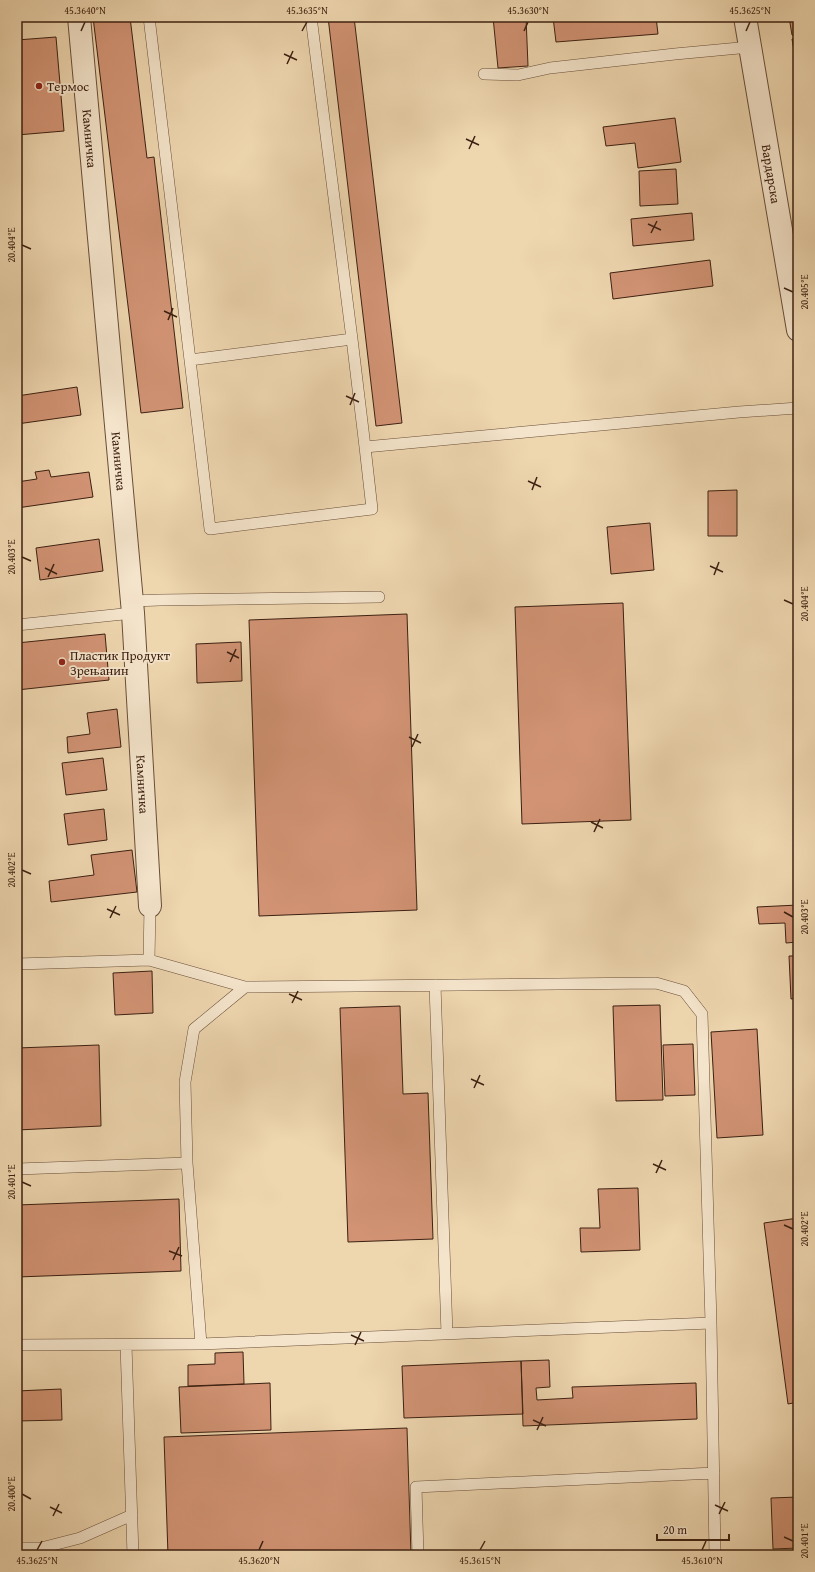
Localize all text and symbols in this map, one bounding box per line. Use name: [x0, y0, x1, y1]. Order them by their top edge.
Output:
text: 45.3640°N: [64, 3, 106, 18]
text: 45.3635°N: [286, 3, 328, 18]
text: 45.3630°N: [507, 3, 549, 18]
text: 45.3625°N: [729, 3, 771, 18]
place label: Термос: [47, 77, 89, 96]
marker: Термос: [34, 81, 44, 91]
street label: Камничка: [78, 108, 102, 169]
street label: Вардарска: [757, 143, 786, 206]
text: 20.404°E: [4, 227, 19, 263]
text: 20.405°E: [797, 274, 812, 310]
street label: Камничка: [107, 431, 131, 492]
text: 20.403°E: [4, 539, 19, 575]
text: 20.404°E: [797, 586, 812, 622]
place label: Пластик Продукт Зрењанин: [70, 646, 171, 680]
marker: Пластик Продукт Зрењанин: [57, 657, 67, 667]
street label: Камничка: [132, 754, 154, 815]
text: 20.402°E: [4, 852, 19, 888]
text: 20.403°E: [797, 899, 812, 935]
text: 20.401°E: [4, 1164, 19, 1200]
text: 20.402°E: [797, 1211, 812, 1247]
text: 20.400°E: [4, 1476, 19, 1512]
scale bar: [657, 1516, 729, 1542]
text: 20 m: [663, 1521, 687, 1538]
text: 20.401°E: [797, 1523, 812, 1559]
text: 45.3625°N: [16, 1553, 58, 1568]
text: 45.3620°N: [238, 1553, 280, 1568]
text: 45.3615°N: [459, 1553, 501, 1568]
text: 45.3610°N: [681, 1553, 723, 1568]

